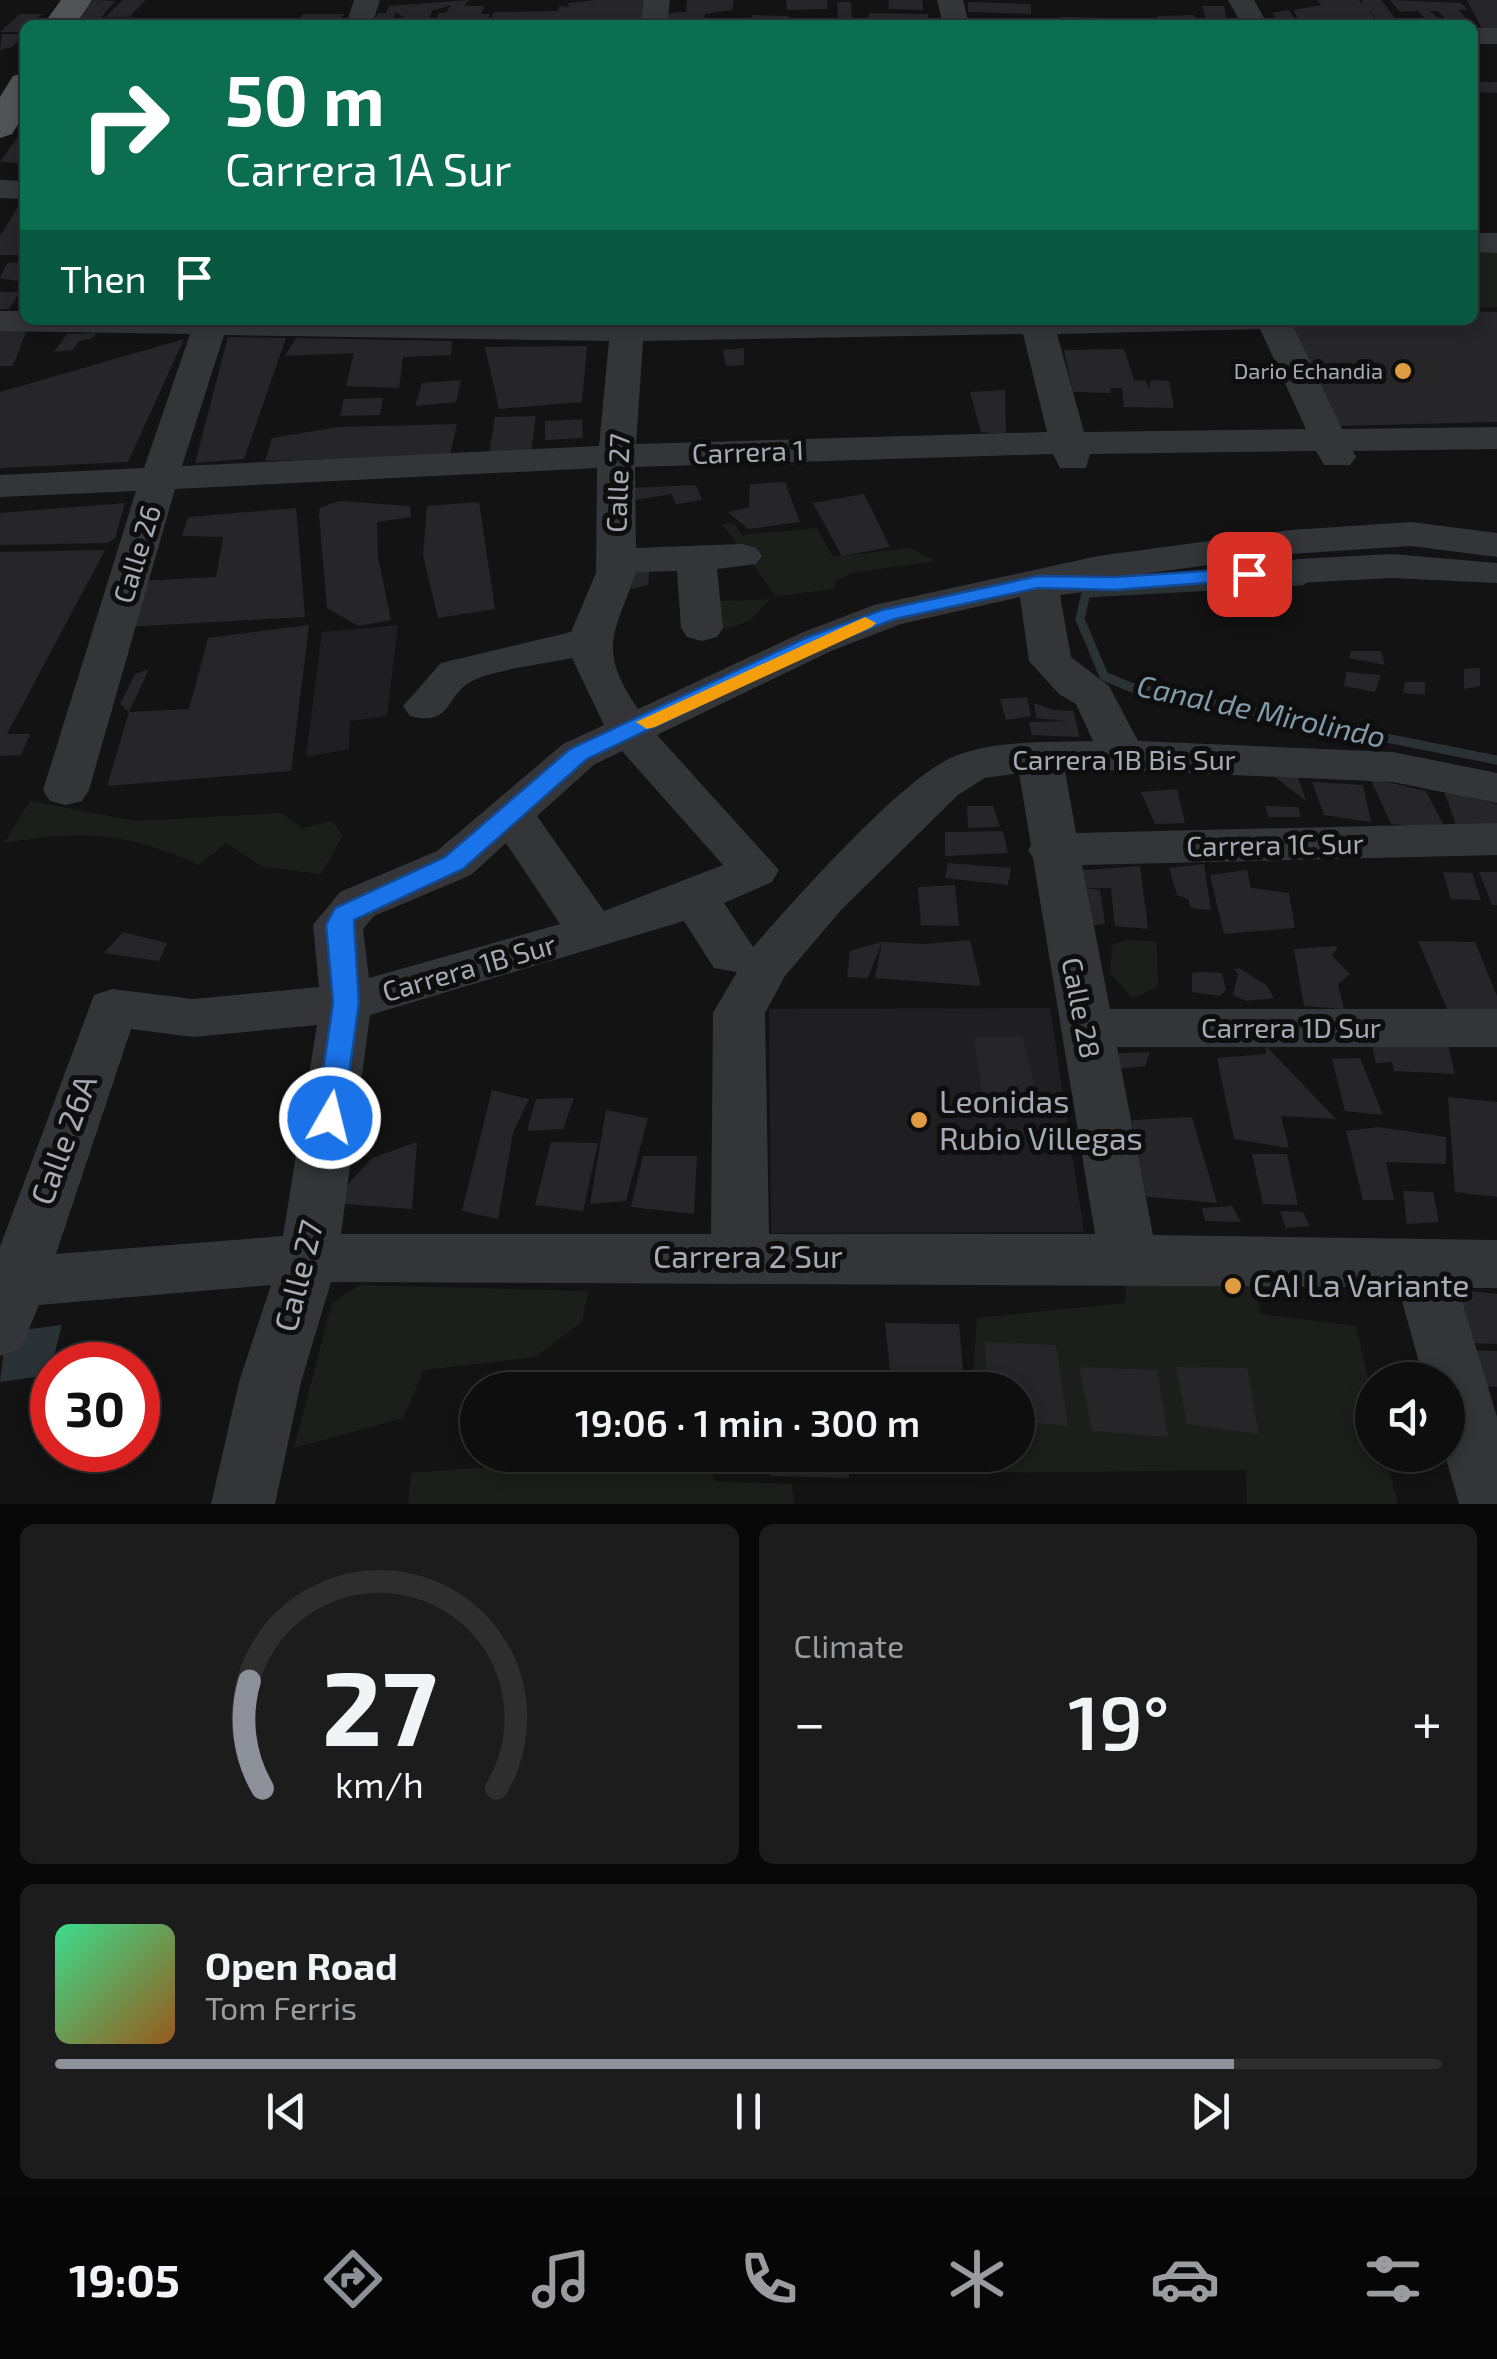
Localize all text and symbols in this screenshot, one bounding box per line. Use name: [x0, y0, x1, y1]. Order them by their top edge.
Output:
text: 50 m: [225, 56, 385, 140]
icon: right: [60, 60, 190, 190]
text: Carrera 1A Sur: [225, 141, 512, 195]
icon: arrive: [167, 250, 222, 305]
text: Then: [60, 255, 147, 301]
place label: Dario Echandia: [1234, 357, 1383, 383]
marker: Dario Echandia: [1392, 360, 1414, 382]
street label: Carrera 1: [691, 432, 805, 470]
street label: Calle 27: [598, 433, 636, 533]
street label: Calle 26: [105, 500, 167, 607]
pin: [1207, 532, 1292, 617]
icon: arrive: [1222, 547, 1277, 602]
water label: Canal de Mirolindo: [1134, 666, 1389, 754]
street label: Carrera 1B Bis Sur: [1012, 742, 1236, 776]
street label: Carrera 1C Sur: [1186, 825, 1364, 863]
street label: Carrera 1B Sur: [378, 926, 559, 1008]
street label: Calle 28: [1056, 955, 1108, 1061]
street label: Carrera 1D Sur: [1201, 1010, 1381, 1044]
position arrow: [278, 1066, 382, 1170]
street label: Calle 26A: [21, 1069, 103, 1209]
place label: Leonidas Rubio Villegas: [939, 1081, 1143, 1156]
marker: Leonidas Rubio Villegas: [908, 1109, 930, 1131]
street label: Calle 27: [265, 1216, 329, 1335]
street label: Carrera 2 Sur: [653, 1236, 843, 1274]
place label: CAI La Variante: [1253, 1265, 1470, 1303]
marker: CAI La Variante: [1222, 1275, 1244, 1297]
speed limit sign: 30: [30, 1342, 160, 1472]
map controls: [1355, 1362, 1465, 1472]
button: sound: [1355, 1362, 1465, 1472]
text: 19:06 · 1 min · 300 m: [575, 1399, 920, 1445]
text: Climate: [794, 1626, 904, 1664]
text: 27: [322, 1642, 437, 1767]
text: 19°: [1068, 1675, 1169, 1765]
text: −: [794, 1688, 826, 1754]
text: +: [1412, 1688, 1442, 1754]
text: km/h: [335, 1762, 424, 1805]
text: Open Road: [205, 1942, 398, 1988]
text: Tom Ferris: [205, 1988, 357, 2026]
icon: previous: [259, 2084, 314, 2139]
icon: pause: [721, 2084, 776, 2139]
icon: next: [1183, 2084, 1238, 2139]
icon: directions: [318, 2244, 388, 2314]
icon: music: [526, 2244, 596, 2314]
icon: phone: [734, 2244, 804, 2314]
icon: climate: [942, 2244, 1012, 2314]
icon: car: [1150, 2244, 1220, 2314]
icon: filters: [1358, 2244, 1428, 2314]
text: 19:05: [69, 2252, 180, 2306]

